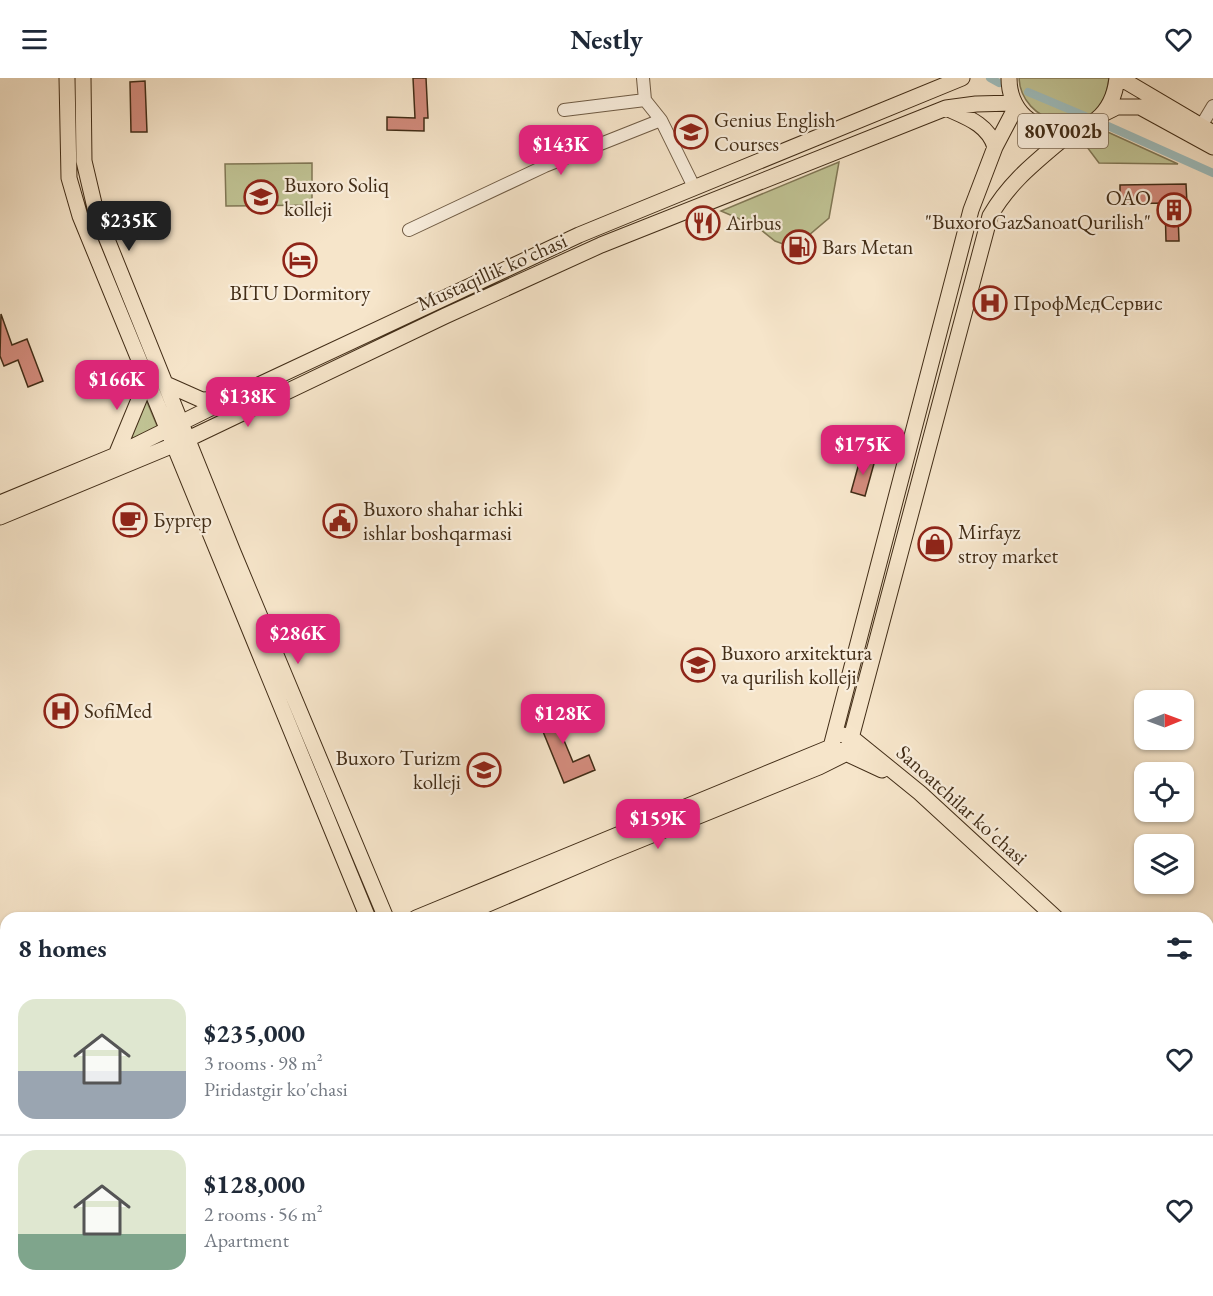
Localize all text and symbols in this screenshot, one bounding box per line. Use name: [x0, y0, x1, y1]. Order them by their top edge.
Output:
text: Nestly: [570, 22, 643, 57]
icon: menu: [18, 23, 51, 56]
icon: heart: [1162, 23, 1195, 56]
place label: Genius English Courses: [714, 106, 836, 157]
school or university icon: Genius English Courses: [673, 114, 709, 150]
road number: 80V002b: [1018, 114, 1108, 148]
pin: $143K: [519, 125, 603, 176]
text: $143K: [533, 131, 589, 157]
place label: Buxoro Soliq kolleji: [284, 171, 389, 222]
school or university icon: Buxoro Soliq kolleji: [243, 179, 279, 215]
place label: ОАО "BuxoroGazSanoatQurilish": [925, 184, 1151, 236]
building icon: ОАО "BuxoroGazSanoatQurilish": [1156, 192, 1192, 228]
pin: $235K: [87, 201, 171, 252]
restaurant icon: Airbus: [685, 205, 721, 241]
text: $235K: [101, 207, 157, 233]
place label: Airbus: [725, 209, 782, 236]
street label: Mustaqillik ko'chasi: [413, 226, 571, 317]
fuel station icon: Bars Metan: [781, 229, 817, 265]
place label: Bars Metan: [822, 233, 913, 260]
hotel icon: BITU Dormitory: [282, 242, 318, 278]
place label: BITU Dormitory: [229, 279, 371, 306]
hospital icon: ПрофМедСервис: [972, 285, 1008, 321]
place label: ПрофМедСервис: [1013, 289, 1163, 316]
pin: $166K: [75, 360, 159, 411]
text: $166K: [89, 366, 145, 392]
pin: $138K: [206, 377, 290, 428]
text: $138K: [220, 383, 276, 409]
pin: $175K: [821, 425, 905, 476]
text: $175K: [835, 431, 891, 457]
place label: Buxoro shahar ichki ishlar boshqarmasi: [363, 495, 523, 546]
cafe icon: Бургер: [112, 502, 148, 538]
public building icon: Buxoro shahar ichki ishlar boshqarmasi: [322, 503, 358, 539]
place label: Бургер: [153, 506, 212, 533]
place label: Mirfayz stroy market: [958, 518, 1058, 569]
shop icon: Mirfayz stroy market: [917, 526, 953, 562]
pin: $286K: [256, 614, 340, 665]
text: $286K: [270, 620, 326, 646]
place label: Buxoro arxitektura va qurilish kolleji: [721, 639, 873, 690]
school or university icon: Buxoro arxitektura va qurilish kolleji: [680, 647, 716, 683]
north arrow: [1134, 690, 1194, 750]
map controls: [1134, 690, 1194, 894]
hospital icon: SofiMed: [43, 693, 79, 729]
pin: $128K: [521, 694, 605, 745]
place label: SofiMed: [84, 697, 153, 724]
text: $128K: [535, 700, 591, 726]
street label: Sanoatchilar ko'chasi: [891, 739, 1034, 871]
place label: Buxoro Turizm kolleji: [336, 744, 461, 795]
school or university icon: Buxoro Turizm kolleji: [466, 752, 502, 788]
button: locate: [1134, 762, 1194, 822]
pin: $159K: [616, 799, 700, 850]
text: $159K: [630, 805, 686, 831]
button: layers: [1134, 834, 1194, 894]
text: 8 homes: [18, 931, 107, 965]
icon: filters: [1163, 932, 1196, 965]
text: $235,000: [204, 1016, 305, 1050]
icon: home: [66, 1023, 138, 1095]
icon: heart: [1163, 1043, 1196, 1076]
text: 3 rooms · 98 m²: [204, 1050, 323, 1076]
text: Piridastgir ko'chasi: [204, 1076, 348, 1102]
text: $128,000: [204, 1167, 305, 1201]
icon: home: [66, 1174, 138, 1246]
icon: heart: [1163, 1194, 1196, 1227]
text: 2 rooms · 56 m²: [204, 1201, 323, 1227]
text: Apartment: [204, 1227, 289, 1253]

